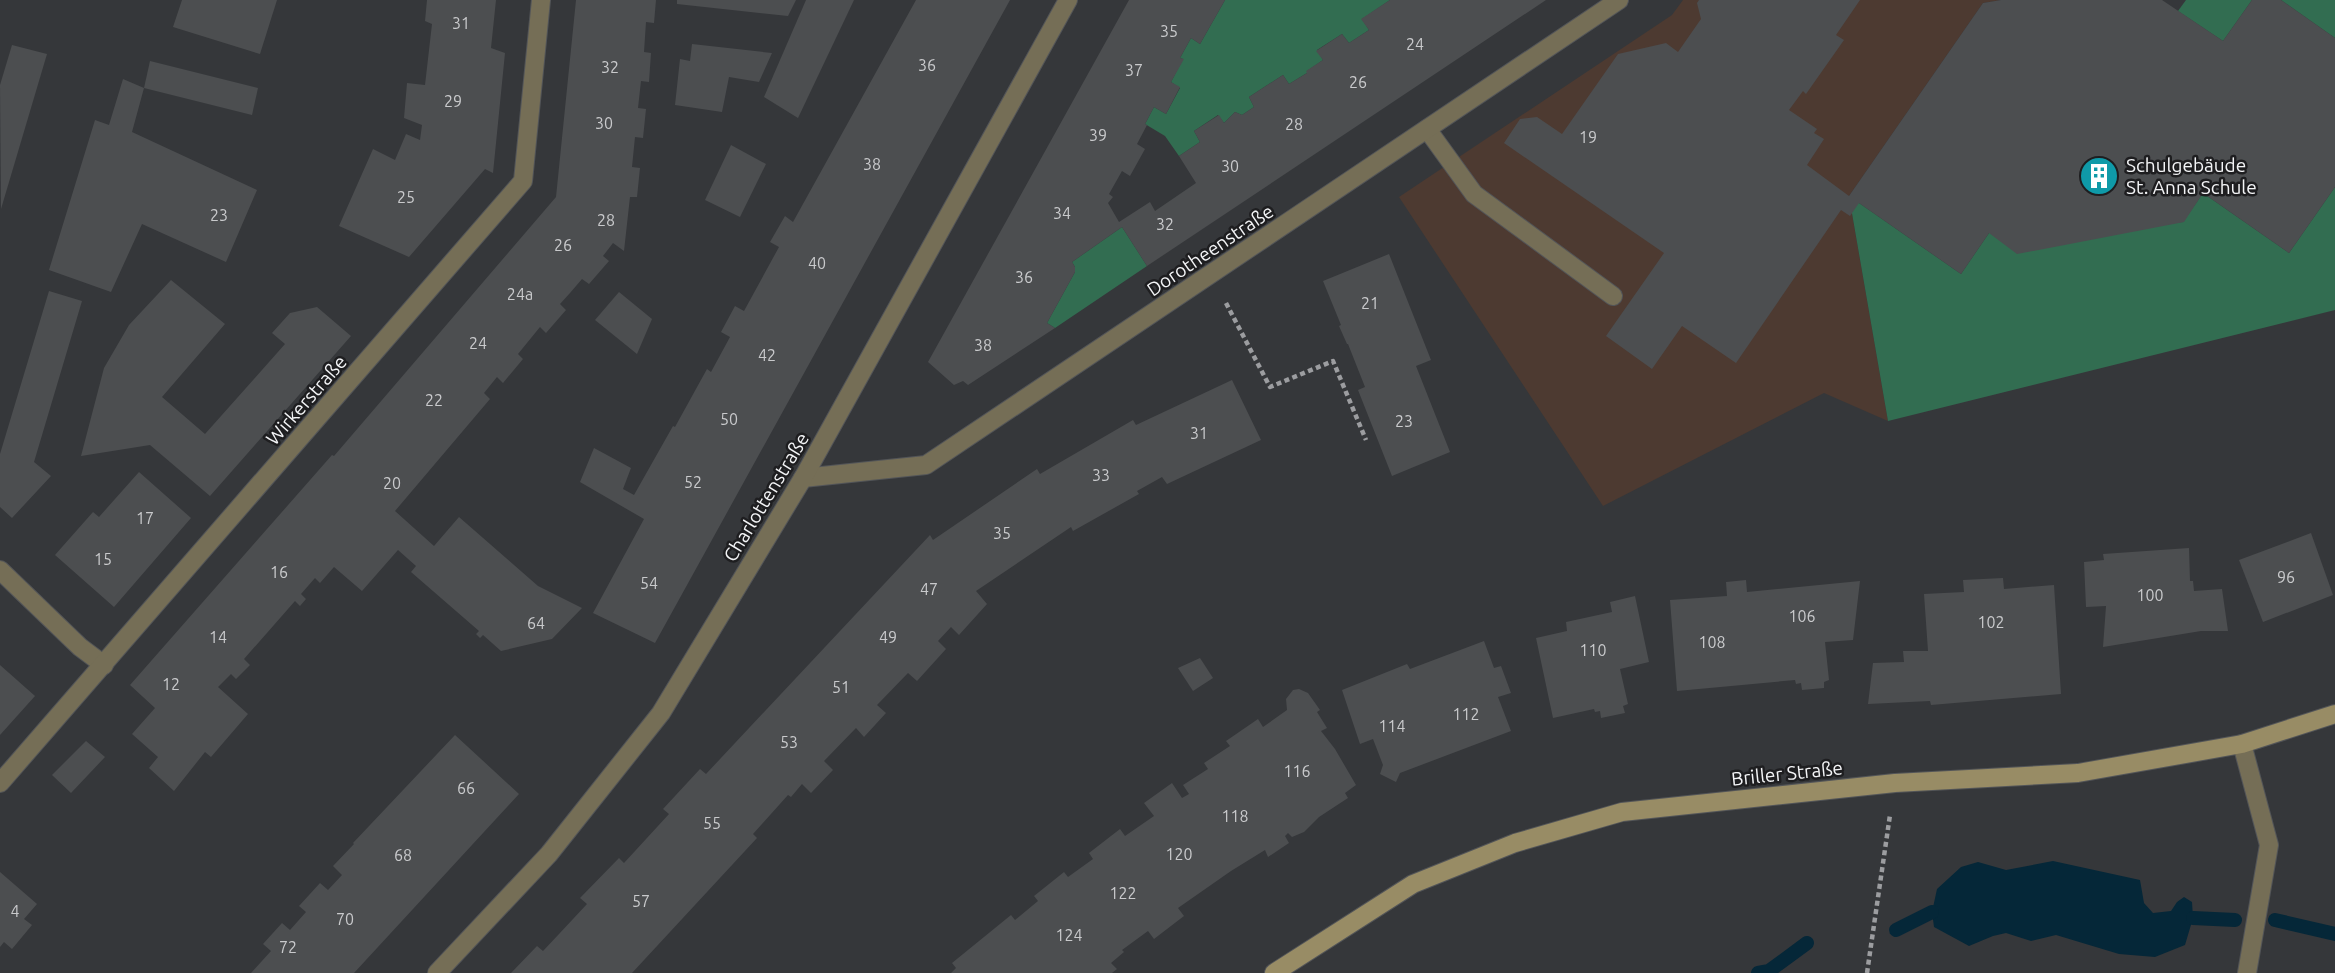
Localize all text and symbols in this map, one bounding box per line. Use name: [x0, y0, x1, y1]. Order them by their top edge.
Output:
house number: 31: [452, 14, 470, 32]
house number: 35: [1160, 22, 1178, 40]
house number: 24: [1406, 35, 1424, 53]
house number: 36: [918, 56, 936, 74]
house number: 32: [601, 58, 619, 76]
house number: 37: [1125, 61, 1143, 79]
house number: 26: [1349, 73, 1367, 91]
house number: 29: [444, 92, 462, 110]
house number: 30: [595, 114, 613, 132]
house number: 28: [1285, 115, 1303, 133]
house number: 39: [1089, 126, 1107, 144]
house number: 19: [1579, 128, 1597, 146]
place label: Schulgebäude St. Anna Schule: [2126, 154, 2257, 198]
house number: 38: [863, 155, 881, 173]
building icon: Schulgebäude St. Anna Schule: [2078, 155, 2120, 197]
house number: 30: [1221, 157, 1239, 175]
house number: 25: [397, 188, 415, 206]
street label: Dorotheenstraße: [1143, 200, 1277, 300]
house number: 34: [1053, 204, 1071, 222]
house number: 23: [210, 206, 228, 224]
house number: 28: [597, 211, 615, 229]
house number: 32: [1156, 215, 1174, 233]
house number: 26: [554, 236, 572, 254]
house number: 40: [808, 254, 826, 272]
house number: 36: [1015, 268, 1033, 286]
house number: 24a: [507, 285, 533, 303]
house number: 21: [1361, 294, 1379, 312]
house number: 24: [469, 334, 487, 352]
house number: 38: [974, 336, 992, 354]
house number: 42: [758, 346, 776, 364]
street label: Wirkerstraße: [261, 351, 351, 449]
house number: 22: [425, 391, 443, 409]
house number: 50: [720, 410, 738, 428]
house number: 23: [1395, 412, 1413, 430]
house number: 31: [1190, 424, 1208, 442]
street label: Charlottenstraße: [719, 429, 813, 565]
house number: 33: [1092, 466, 1110, 484]
house number: 52: [684, 473, 702, 491]
house number: 20: [383, 474, 401, 492]
house number: 17: [136, 509, 154, 527]
house number: 35: [993, 524, 1011, 542]
house number: 15: [94, 550, 112, 568]
house number: 16: [270, 563, 288, 581]
house number: 96: [2277, 568, 2295, 586]
house number: 54: [640, 574, 658, 592]
house number: 47: [920, 580, 938, 598]
house number: 100: [2136, 586, 2164, 604]
house number: 106: [1788, 607, 1816, 625]
house number: 102: [1977, 613, 2005, 631]
house number: 64: [527, 614, 545, 632]
house number: 14: [209, 628, 227, 646]
house number: 49: [879, 628, 897, 646]
house number: 108: [1698, 633, 1726, 651]
house number: 110: [1579, 641, 1607, 659]
house number: 12: [162, 675, 180, 693]
house number: 51: [832, 678, 850, 696]
house number: 112: [1452, 705, 1480, 723]
house number: 114: [1378, 717, 1406, 735]
house number: 53: [780, 733, 798, 751]
street label: Briller Straße: [1730, 756, 1844, 790]
house number: 116: [1283, 762, 1311, 780]
house number: 66: [457, 779, 475, 797]
house number: 118: [1221, 807, 1249, 825]
house number: 55: [703, 814, 721, 832]
house number: 120: [1165, 845, 1193, 863]
house number: 68: [394, 846, 412, 864]
house number: 122: [1109, 884, 1137, 902]
house number: 57: [632, 892, 650, 910]
house number: 4: [10, 902, 20, 920]
house number: 70: [336, 910, 354, 928]
house number: 124: [1055, 926, 1083, 944]
house number: 72: [279, 938, 297, 956]

